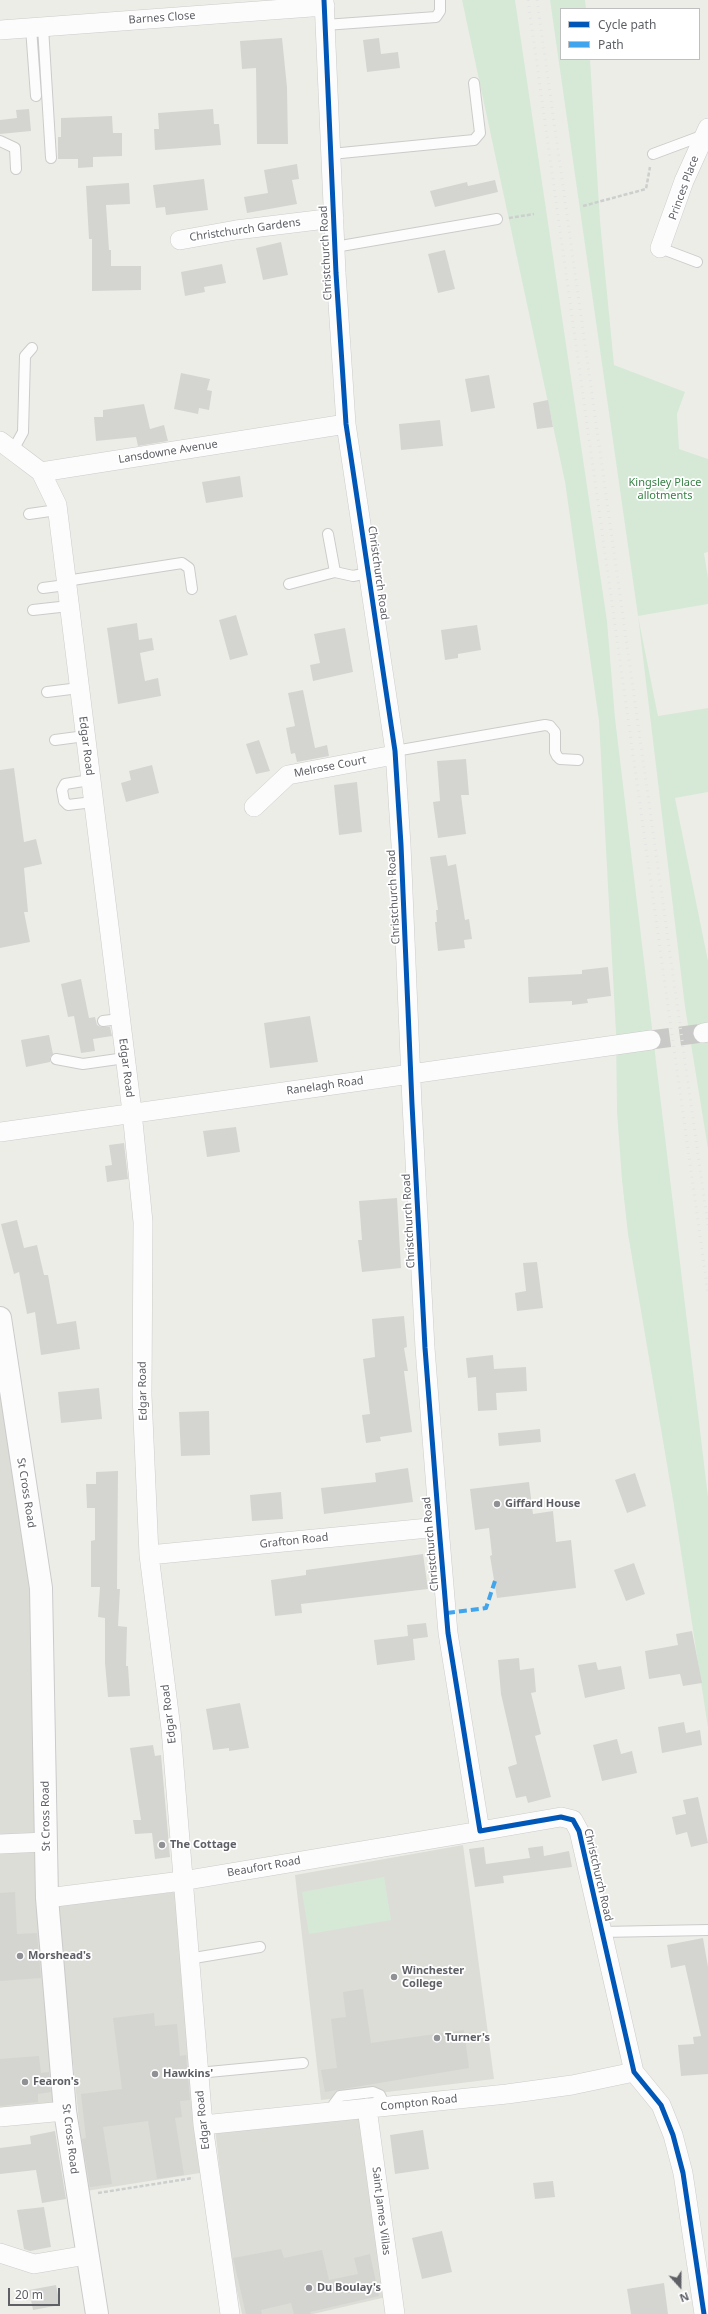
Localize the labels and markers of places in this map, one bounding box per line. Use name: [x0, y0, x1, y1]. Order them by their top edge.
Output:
place label: Giffard House: [505, 1497, 580, 1511]
marker: Giffard House: [492, 1499, 502, 1509]
place label: The Cottage: [170, 1838, 237, 1852]
marker: The Cottage: [157, 1840, 167, 1850]
place label: Morshead's: [28, 1949, 91, 1963]
marker: Morshead's: [15, 1951, 25, 1961]
place label: Winchester College: [402, 1964, 464, 1990]
marker: Winchester College: [389, 1972, 399, 1982]
place label: Turner's: [445, 2031, 490, 2045]
marker: Turner's: [432, 2033, 442, 2043]
place label: Hawkins': [163, 2067, 213, 2081]
marker: Hawkins': [150, 2069, 160, 2079]
place label: Fearon's: [33, 2075, 79, 2089]
marker: Fearon's: [20, 2077, 30, 2087]
place label: Du Boulay's: [317, 2281, 381, 2295]
marker: Du Boulay's: [304, 2283, 314, 2293]

